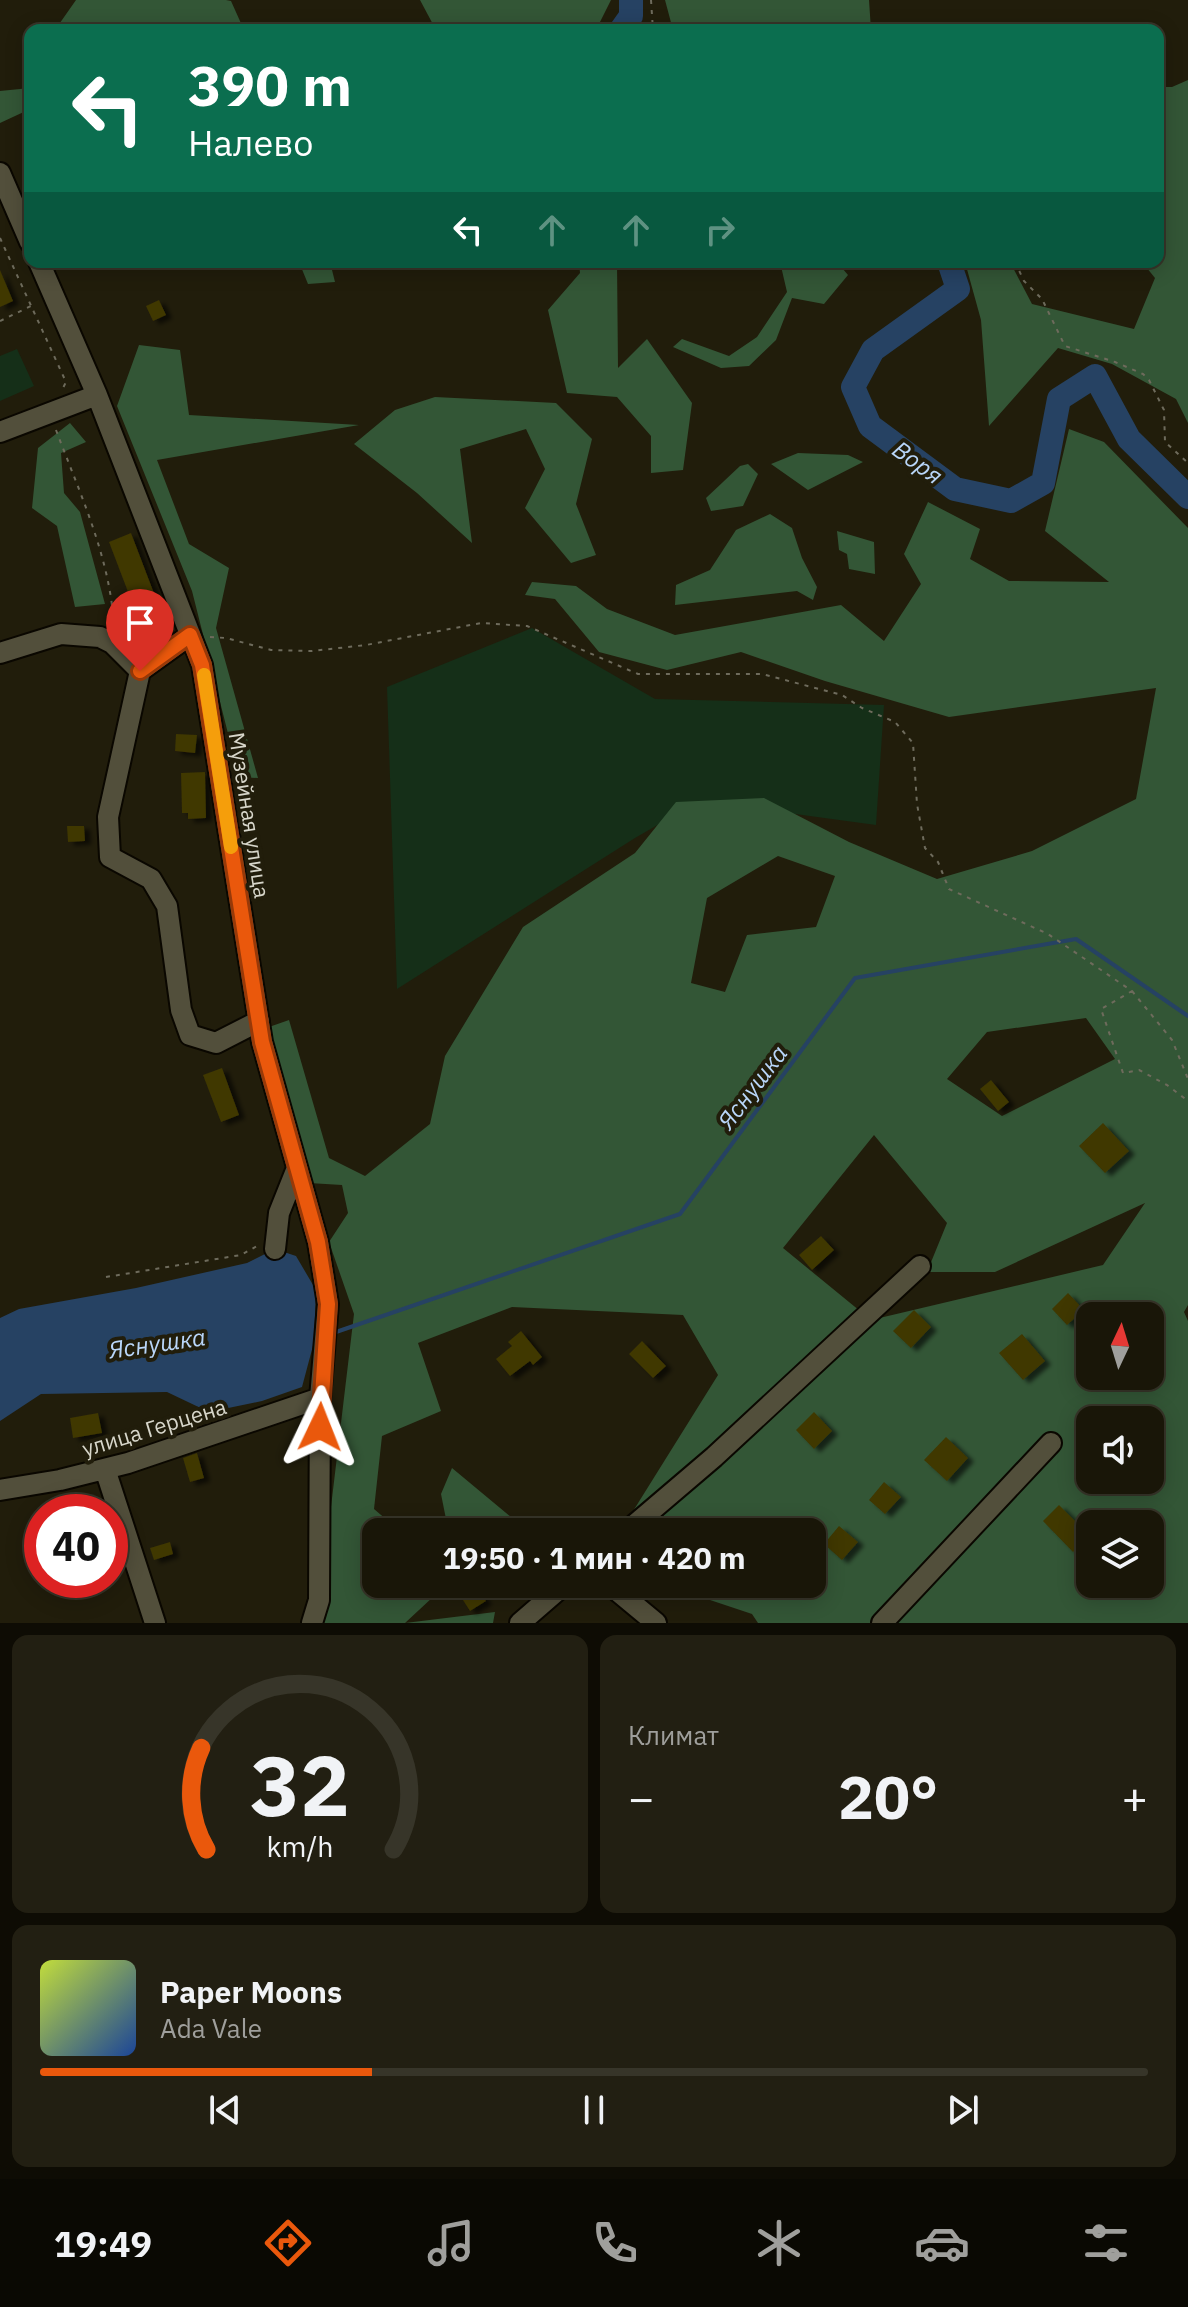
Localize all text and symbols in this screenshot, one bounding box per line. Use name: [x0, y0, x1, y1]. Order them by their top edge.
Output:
text: 390 m: [188, 49, 352, 121]
icon: left: [56, 56, 160, 160]
text: Налево: [188, 119, 313, 166]
icon: left: [446, 208, 490, 252]
icon: ahead: [530, 208, 574, 252]
icon: ahead: [614, 208, 658, 252]
icon: right: [698, 208, 742, 252]
water label: Воря: [886, 433, 950, 491]
pin: [106, 589, 174, 671]
icon: arrive: [118, 601, 162, 645]
street label: Музейная улица: [223, 730, 277, 900]
water label: Яснушка: [709, 1038, 794, 1137]
north arrow: [1076, 1302, 1164, 1390]
map controls: [1076, 1302, 1164, 1598]
water label: Яснушка: [105, 1320, 208, 1366]
position arrow: [278, 1385, 362, 1469]
street label: улица Герцена: [78, 1391, 230, 1463]
button: sound: [1076, 1406, 1164, 1494]
speed limit sign: 40: [24, 1494, 128, 1598]
button: layers: [1076, 1510, 1164, 1598]
text: 19:50 · 1 мин · 420 m: [442, 1538, 746, 1577]
text: Климат: [628, 1718, 719, 1752]
text: 32: [250, 1731, 350, 1839]
text: 20°: [838, 1757, 938, 1836]
text: −: [628, 1769, 654, 1826]
text: +: [1122, 1769, 1148, 1826]
text: km/h: [266, 1828, 334, 1865]
text: Paper Moons: [160, 1972, 342, 2011]
text: Ada Vale: [160, 2011, 262, 2045]
icon: previous: [203, 2088, 247, 2132]
icon: pause: [572, 2088, 616, 2132]
icon: next: [941, 2088, 985, 2132]
icon: directions: [260, 2215, 316, 2271]
icon: music: [423, 2215, 479, 2271]
icon: phone: [587, 2215, 643, 2271]
icon: climate: [751, 2215, 807, 2271]
icon: car: [914, 2215, 970, 2271]
icon: filters: [1078, 2215, 1134, 2271]
text: 19:49: [54, 2220, 152, 2267]

